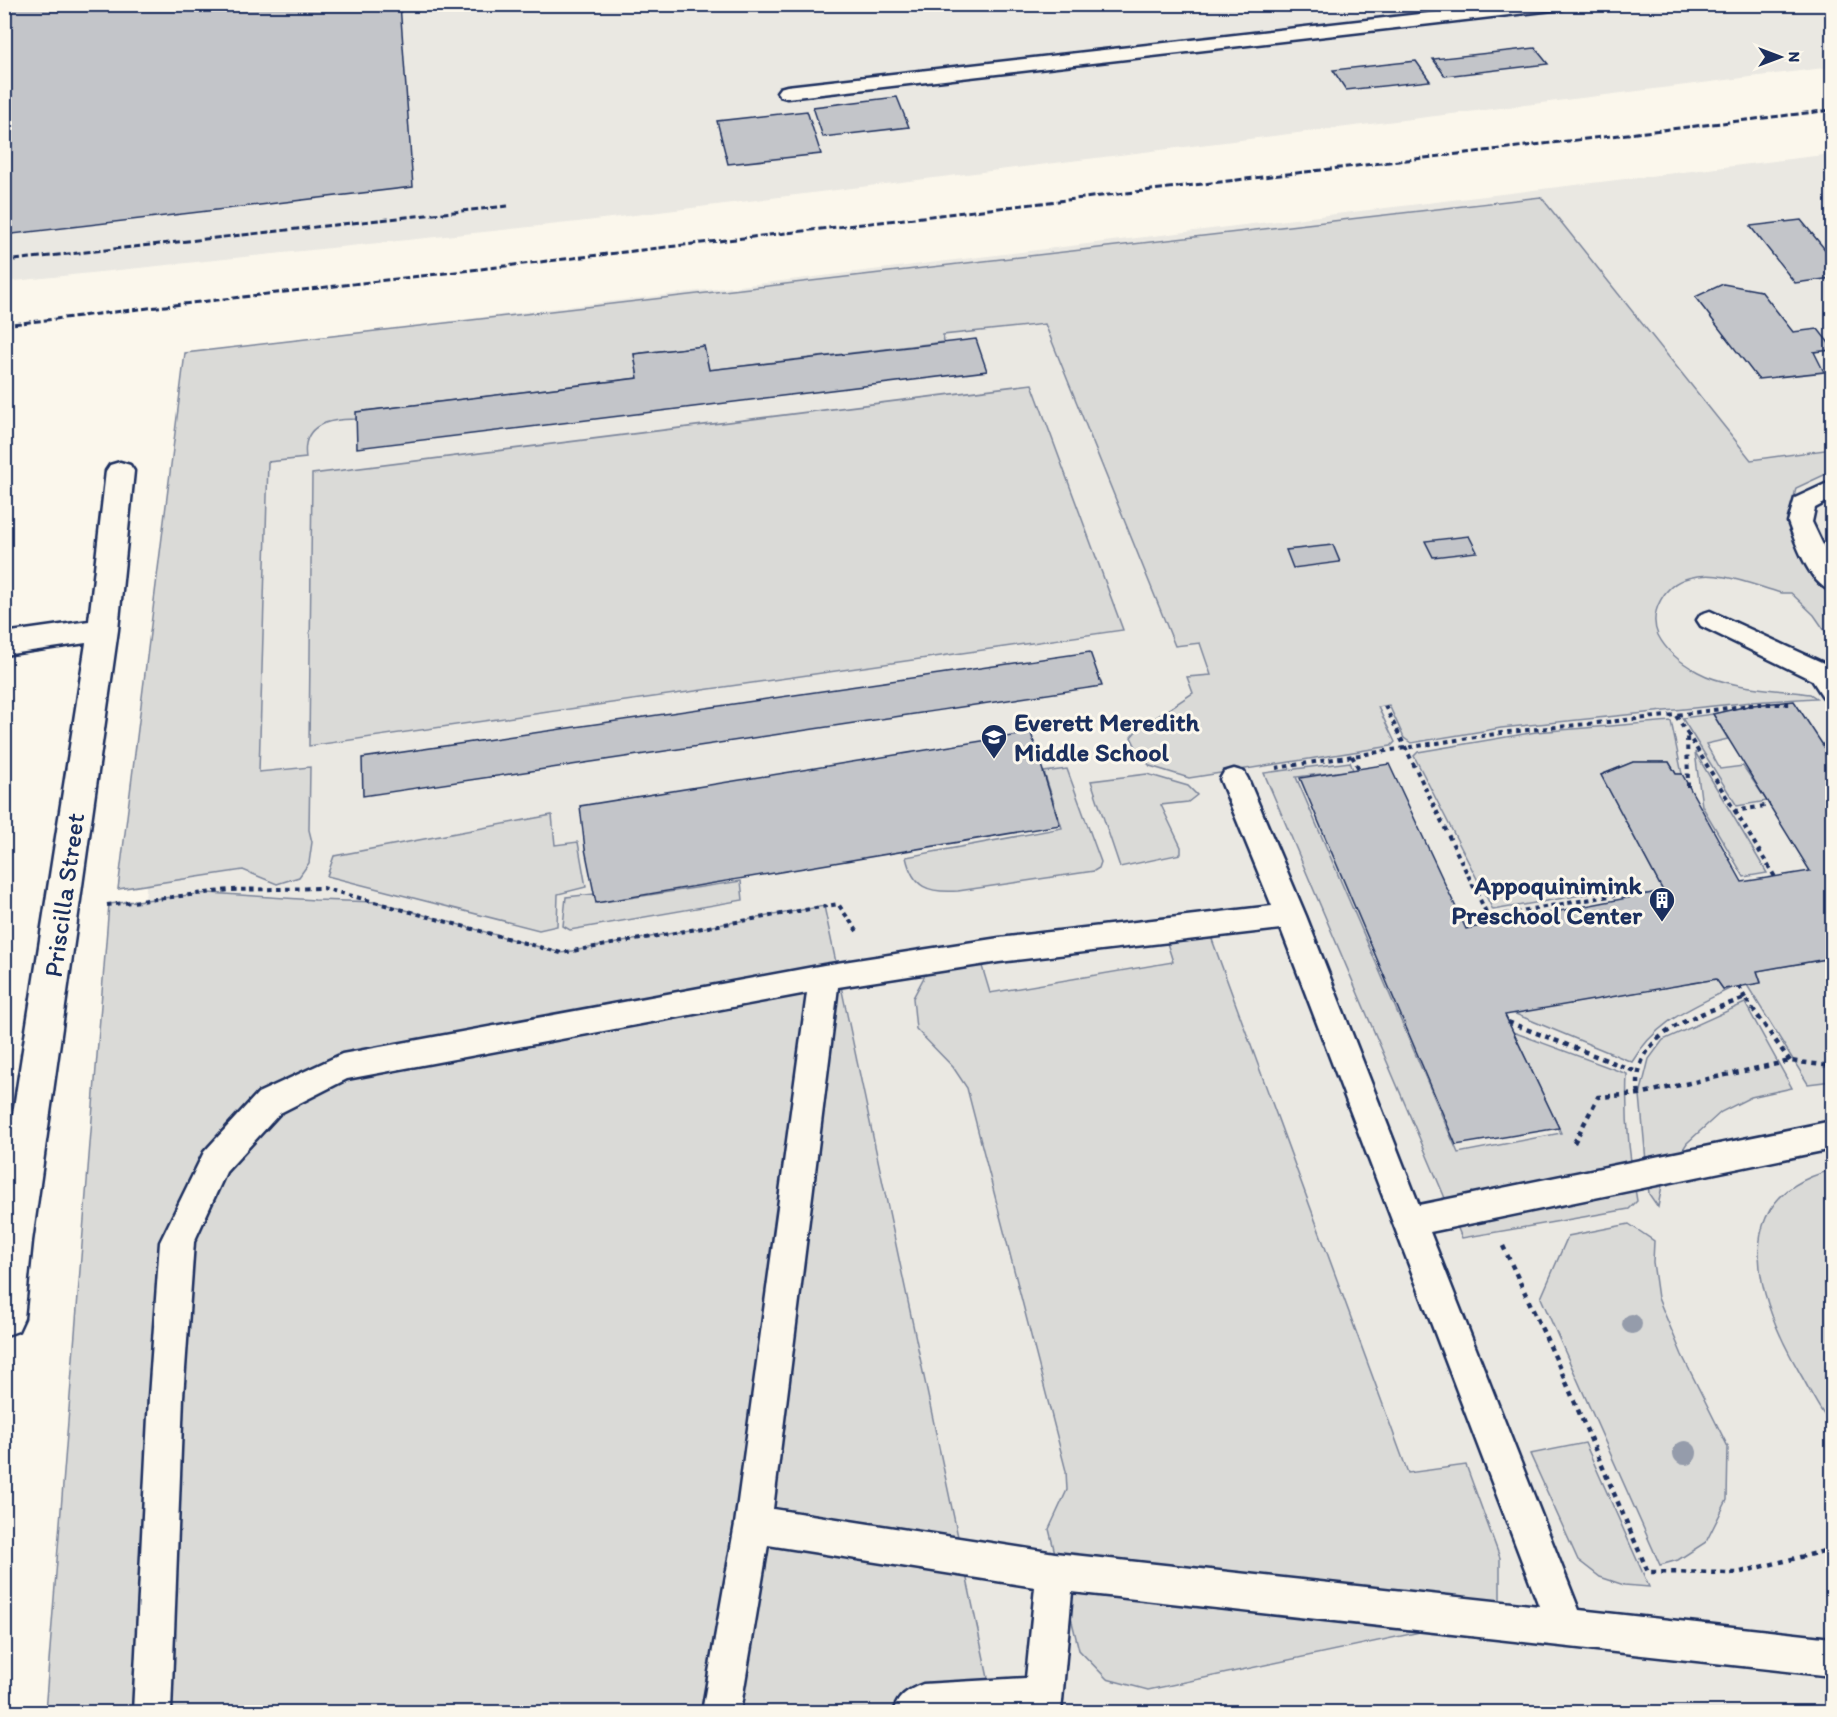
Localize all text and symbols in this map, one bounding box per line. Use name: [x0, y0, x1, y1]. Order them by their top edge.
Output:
north arrow: [1750, 27, 1810, 87]
text: N: [1785, 52, 1804, 62]
place label: Everett Meredith Middle School: [1014, 706, 1199, 768]
school or university icon: Everett Meredith Middle School: [979, 722, 1009, 760]
street label: Priscilla Street: [37, 811, 91, 979]
place label: Appoquinimink Preschool Center: [1451, 869, 1643, 931]
building icon: Appoquinimink Preschool Center: [1647, 885, 1677, 923]

